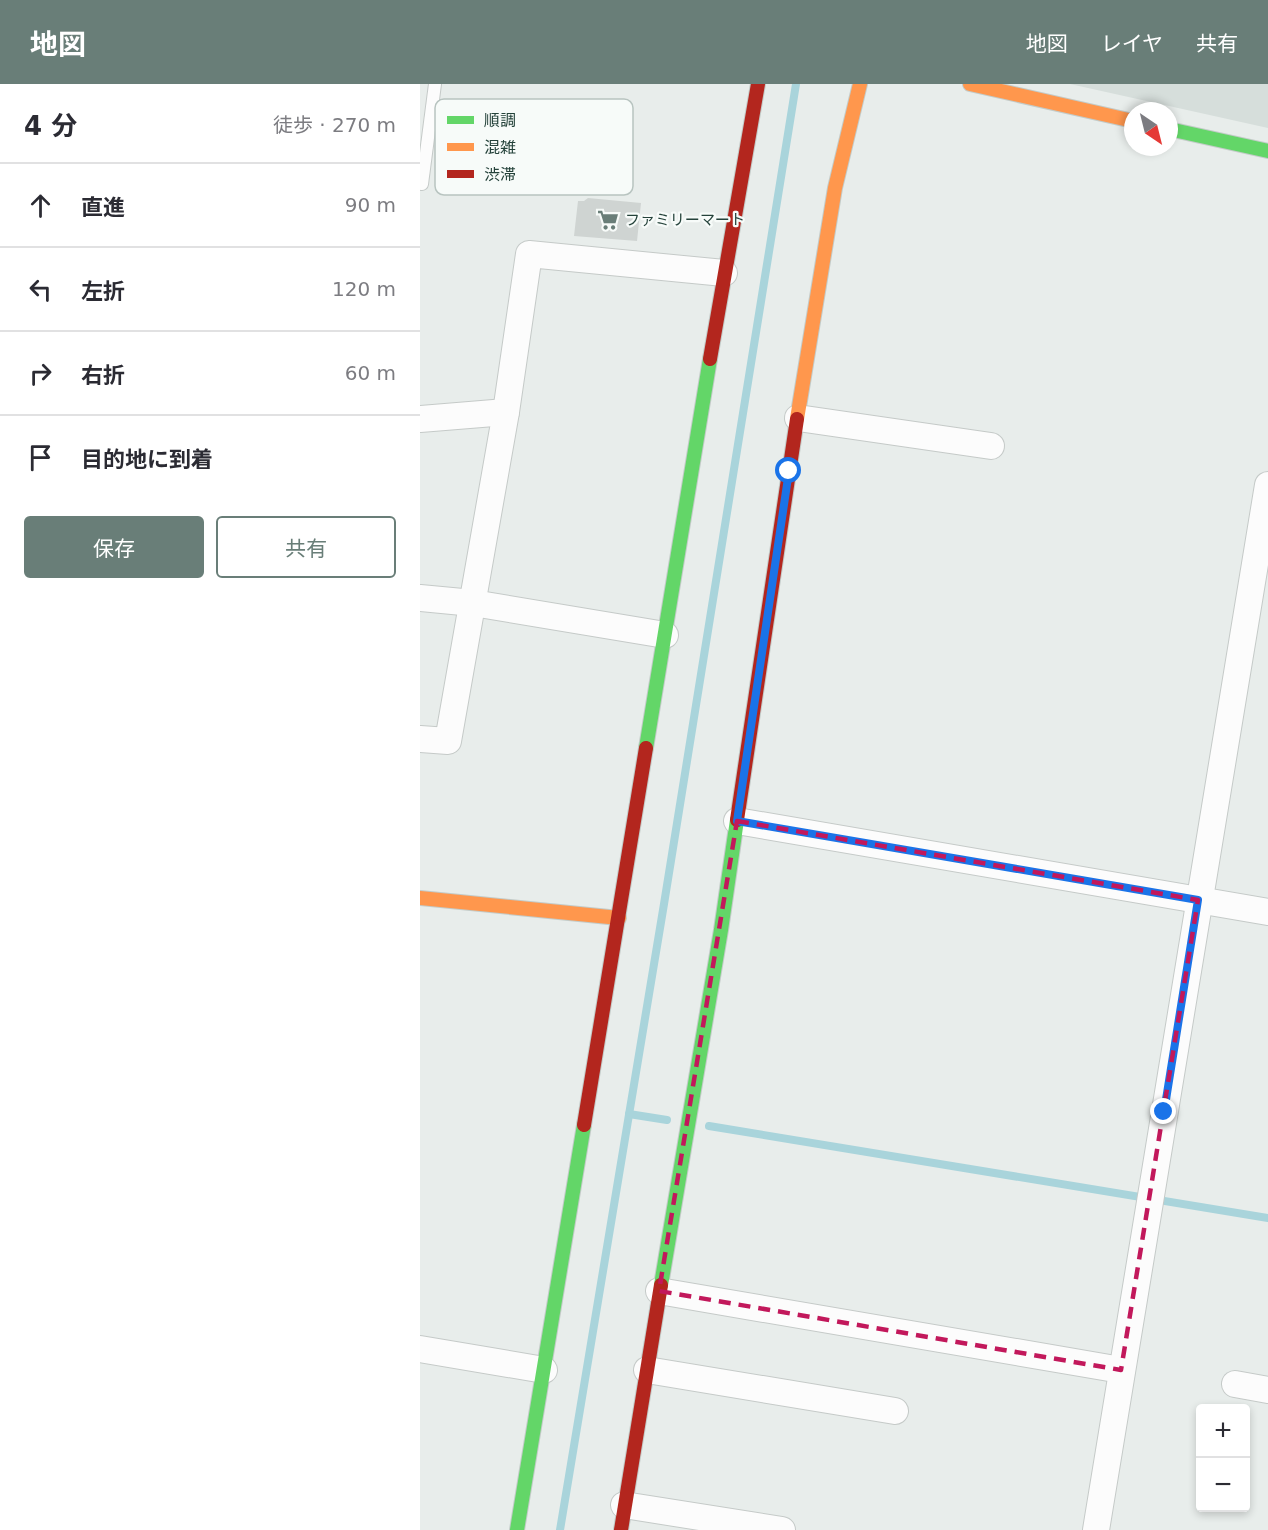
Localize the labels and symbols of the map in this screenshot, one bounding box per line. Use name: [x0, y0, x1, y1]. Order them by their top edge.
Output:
legend: [435, 99, 633, 195]
north arrow: [1124, 102, 1178, 156]
text: 順調: [484, 111, 516, 130]
text: 混雑: [484, 138, 516, 157]
text: 渋滞: [484, 165, 516, 184]
supermarket icon: ファミリーマート: [596, 208, 620, 232]
place label: ファミリーマート: [625, 211, 745, 229]
route start: [775, 457, 801, 483]
route end: [1150, 1098, 1176, 1124]

